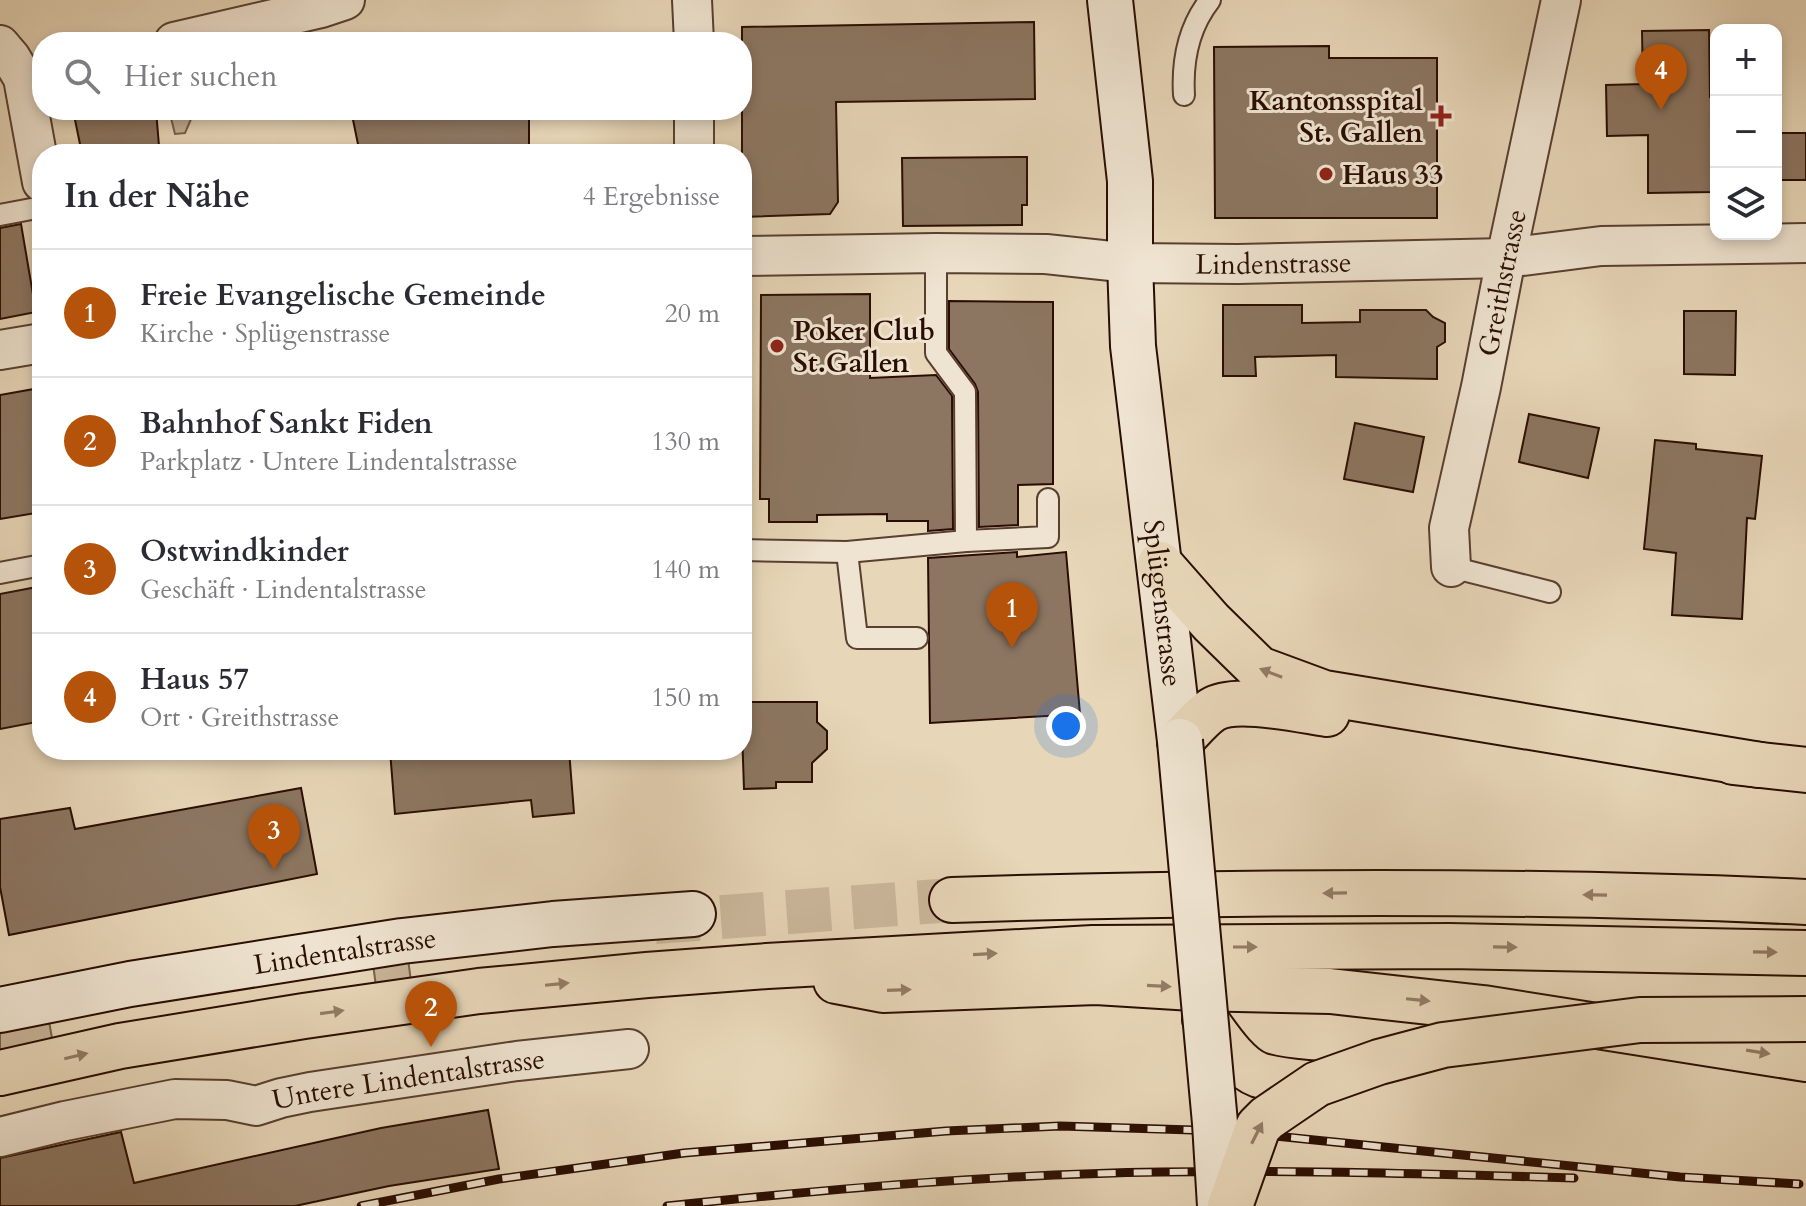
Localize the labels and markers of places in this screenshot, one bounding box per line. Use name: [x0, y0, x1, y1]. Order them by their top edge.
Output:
pin: 4: [1635, 44, 1687, 110]
place label: Kantonsspital St. Gallen: [1249, 82, 1423, 152]
marker: Kantonsspital St. Gallen: [1430, 105, 1452, 127]
place label: Haus 33: [1342, 156, 1444, 194]
marker: Haus 33: [1317, 165, 1335, 183]
place label: Poker Club St.Gallen: [793, 312, 935, 382]
marker: Poker Club St.Gallen: [768, 337, 786, 355]
pin: 1: [986, 582, 1038, 648]
pin: 3: [248, 804, 300, 870]
pin: 2: [405, 981, 457, 1047]

